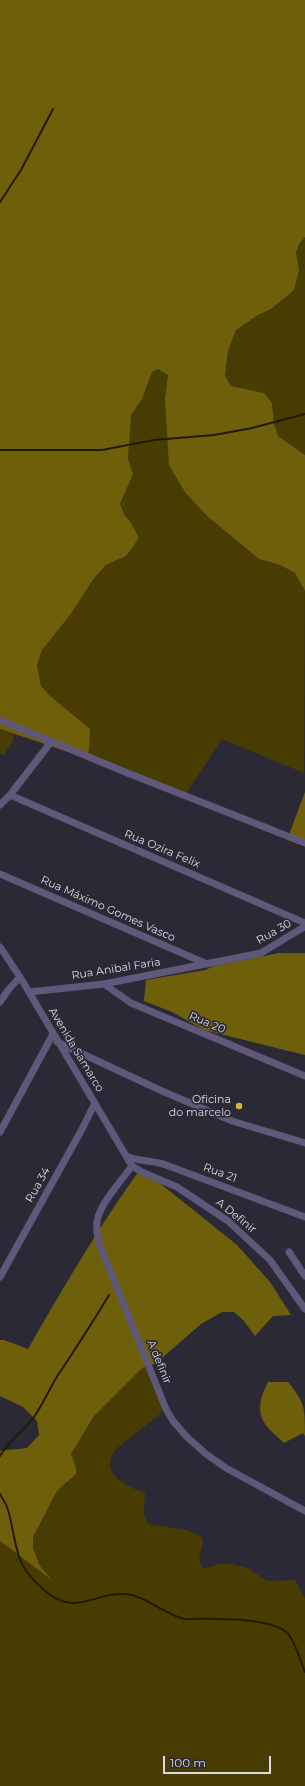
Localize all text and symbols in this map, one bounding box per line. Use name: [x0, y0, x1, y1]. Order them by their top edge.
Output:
street label: Rua Ozira Felix: [122, 827, 202, 871]
street label: Rua Máximo Gomes Vasco: [39, 873, 177, 945]
street label: Rua 30: [254, 917, 294, 947]
street label: Rua Anibal Faria: [71, 955, 161, 983]
street label: Avenida Samarco: [46, 1005, 106, 1095]
street label: Rua 20: [187, 1009, 227, 1037]
place label: Oficina do marcelo: [169, 1093, 231, 1119]
marker: Oficina do marcelo: [234, 1101, 244, 1111]
street label: Rua 21: [201, 1161, 239, 1185]
street label: Rua 34: [23, 1165, 53, 1205]
street label: A Definir: [213, 1196, 259, 1236]
street label: A definir: [144, 1338, 174, 1386]
scale bar: [165, 1748, 273, 1774]
text: 100 m: [170, 1755, 206, 1770]

